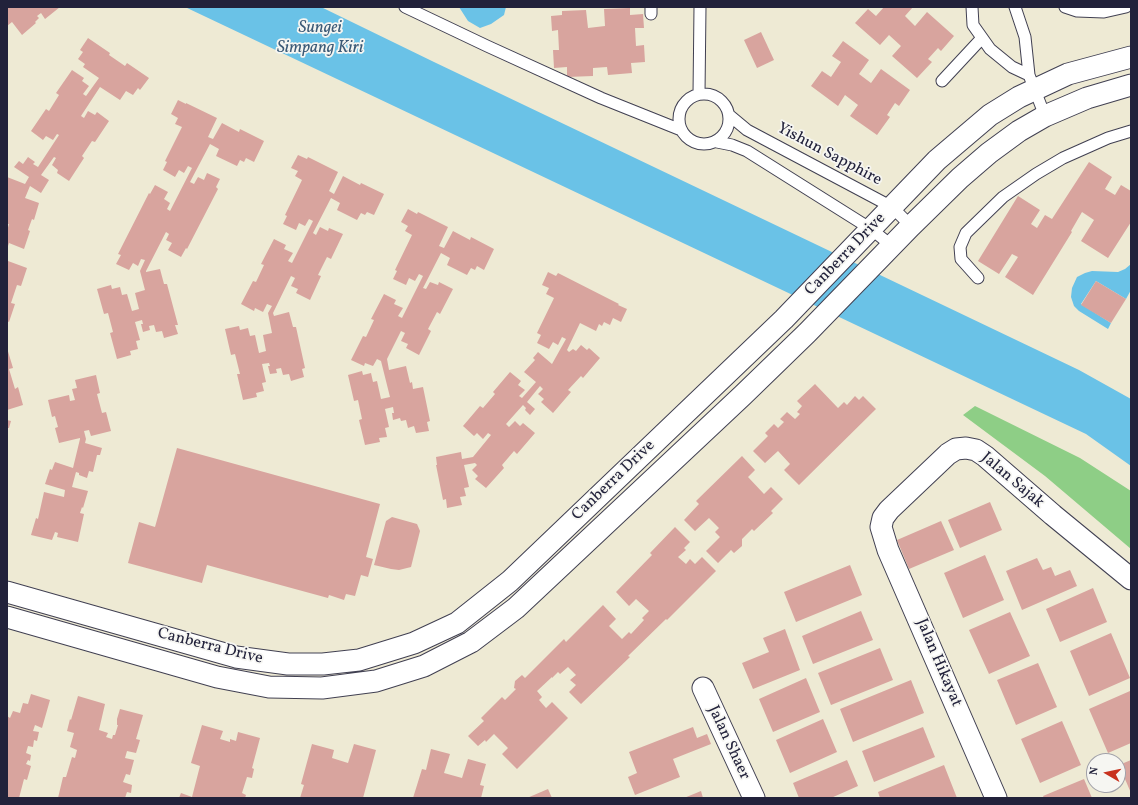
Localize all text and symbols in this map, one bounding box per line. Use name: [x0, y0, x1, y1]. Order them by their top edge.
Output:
water label: Sungei Simpang Kiri: [277, 19, 363, 59]
street label: Yishun Sapphire: [773, 119, 885, 191]
street label: Canberra Drive: [802, 210, 890, 300]
street label: Canberra Drive: [569, 437, 659, 525]
street label: Jalan Sajak: [976, 449, 1048, 513]
street label: Jalan Hikayat: [911, 616, 965, 710]
street label: Canberra Drive: [155, 625, 265, 669]
street label: Jalan Shaer: [703, 703, 753, 783]
north arrow: [1086, 753, 1126, 793]
text: N: [1087, 766, 1103, 776]

